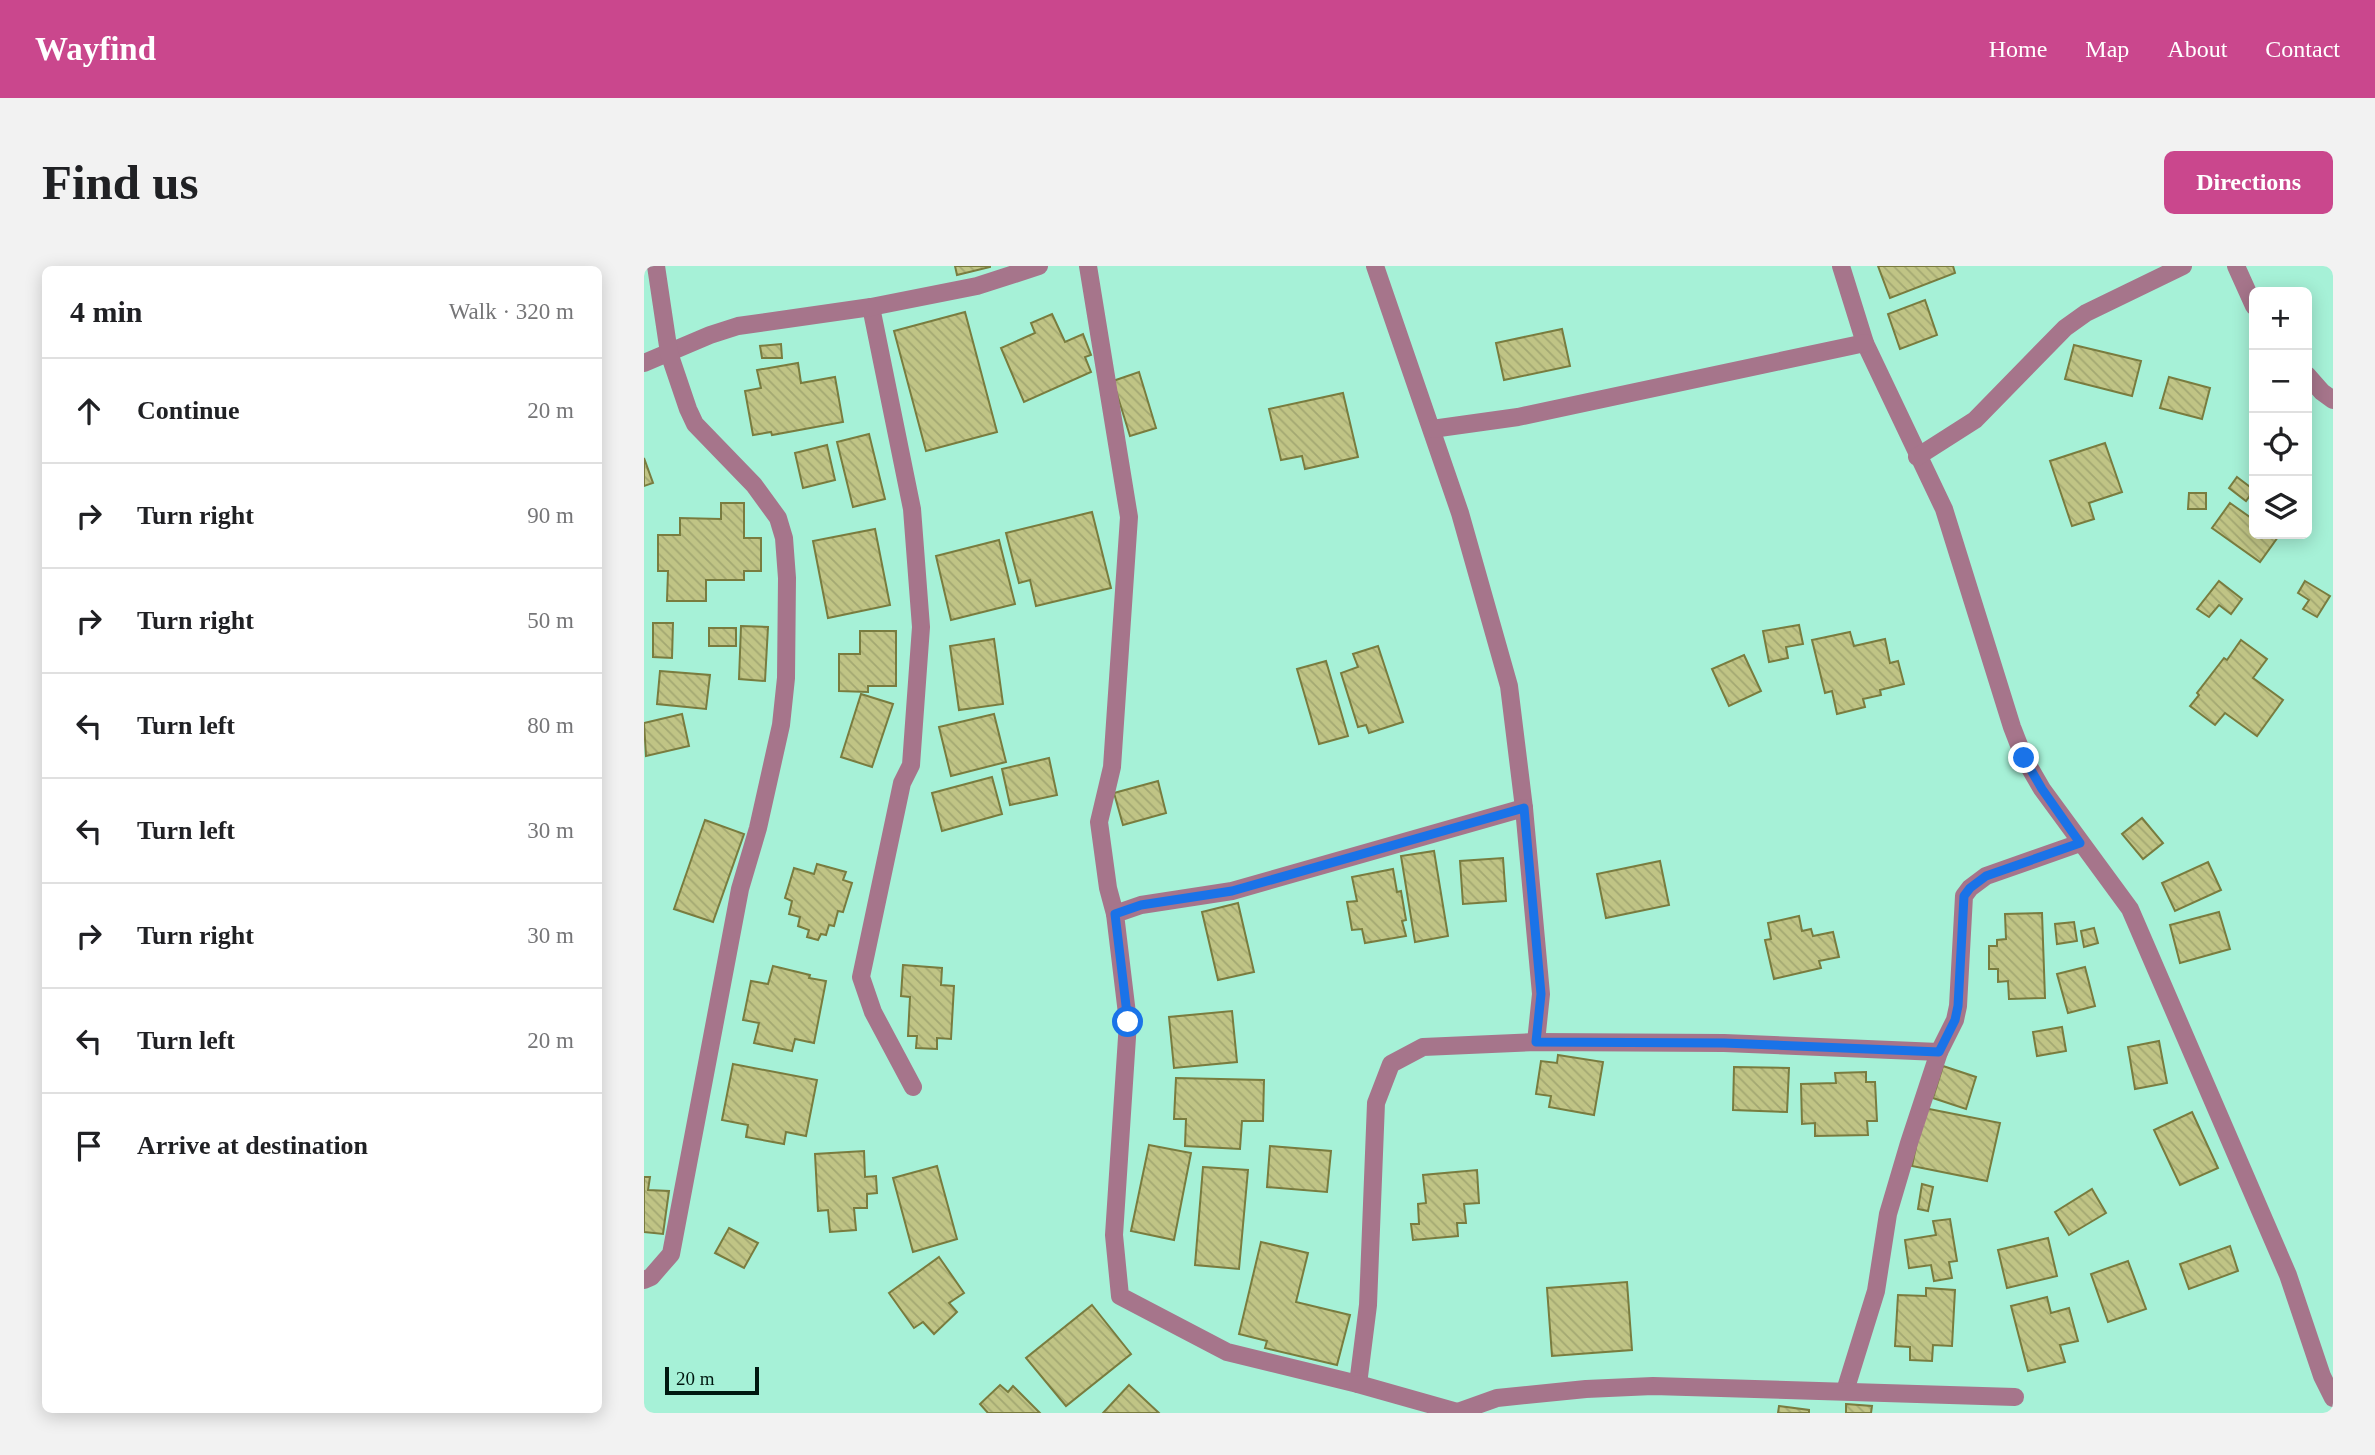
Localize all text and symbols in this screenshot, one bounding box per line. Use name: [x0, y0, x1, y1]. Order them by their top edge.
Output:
text: Wayfind: [35, 31, 156, 67]
text: Home: [1989, 36, 2047, 62]
text: Map: [2085, 36, 2129, 62]
text: About: [2167, 36, 2227, 62]
text: Contact: [2265, 36, 2340, 62]
button: Directions: [2164, 151, 2333, 214]
text: Find us: [42, 155, 199, 210]
map controls: [2249, 287, 2312, 539]
button: +: [2249, 287, 2312, 350]
text: 4 min: [70, 295, 143, 328]
text: Walk · 320 m: [449, 299, 574, 324]
button: −: [2249, 350, 2312, 413]
icon: ahead: [70, 392, 108, 430]
text: Continue: [137, 396, 240, 425]
text: 20 m: [527, 398, 574, 423]
button: locate: [2249, 413, 2312, 476]
button: layers: [2249, 476, 2312, 539]
icon: right: [70, 497, 108, 535]
text: Turn right: [137, 501, 254, 530]
text: 90 m: [527, 503, 574, 528]
icon: right: [70, 602, 108, 640]
text: Turn right: [137, 606, 254, 635]
text: 50 m: [527, 608, 574, 633]
icon: left: [70, 707, 108, 745]
text: Turn left: [137, 711, 235, 740]
text: 80 m: [527, 713, 574, 738]
route end: [2008, 742, 2039, 773]
icon: left: [70, 812, 108, 850]
text: Turn left: [137, 816, 235, 845]
text: 30 m: [527, 818, 574, 843]
icon: right: [70, 917, 108, 955]
text: Turn right: [137, 921, 254, 950]
text: 30 m: [527, 923, 574, 948]
route start: [1112, 1006, 1143, 1037]
icon: left: [70, 1022, 108, 1060]
text: Turn left: [137, 1026, 235, 1055]
text: 20 m: [527, 1028, 574, 1053]
icon: arrive: [70, 1127, 108, 1165]
text: Arrive at destination: [137, 1131, 368, 1160]
scale bar: [665, 1364, 760, 1396]
text: 20 m: [676, 1368, 715, 1389]

